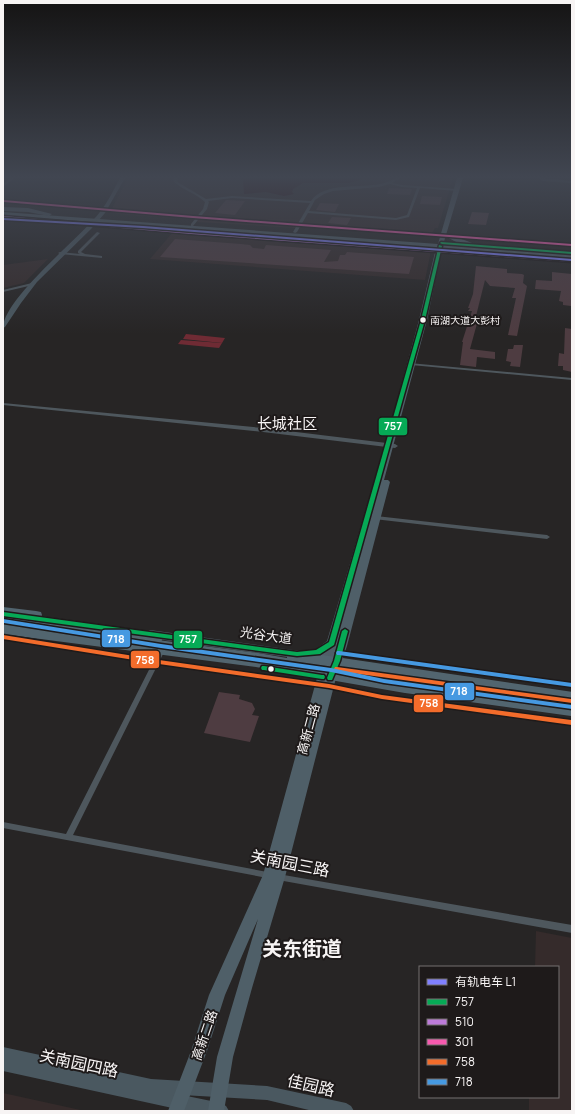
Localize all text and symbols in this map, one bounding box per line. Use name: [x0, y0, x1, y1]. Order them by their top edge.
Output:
place label: 南湖大道大彭村: [430, 313, 500, 327]
marker: 南湖大道大彭村: [418, 315, 428, 325]
district label: 长城社区: [257, 413, 317, 434]
line badge: 757: [378, 417, 408, 436]
text: 757: [384, 418, 402, 433]
street label: 光谷大道: [239, 622, 293, 648]
line badge: 718: [101, 629, 131, 648]
line badge: 757: [173, 630, 203, 649]
text: 718: [107, 631, 125, 646]
text: 757: [179, 631, 197, 646]
line badge: 758: [130, 650, 160, 669]
text: 758: [135, 652, 155, 667]
unlabelled marker: [266, 664, 276, 674]
line badge: 718: [444, 682, 475, 701]
text: 718: [450, 683, 468, 698]
line badge: 758: [413, 694, 444, 713]
text: 758: [419, 695, 439, 710]
street label: 高新二路: [293, 702, 323, 756]
street label: 关南园三路: [249, 845, 331, 881]
district label: 关东街道: [262, 935, 342, 962]
legend: [419, 966, 559, 1098]
text: 有轨电车 L1: [455, 973, 516, 990]
text: 757: [455, 993, 474, 1010]
street label: 高新二路: [187, 1007, 221, 1063]
text: 510: [455, 1013, 474, 1030]
text: 301: [455, 1033, 474, 1050]
street label: 关南园四路: [38, 1044, 120, 1082]
text: 758: [455, 1053, 475, 1070]
street label: 佳园路: [285, 1069, 337, 1101]
text: 718: [455, 1073, 473, 1090]

